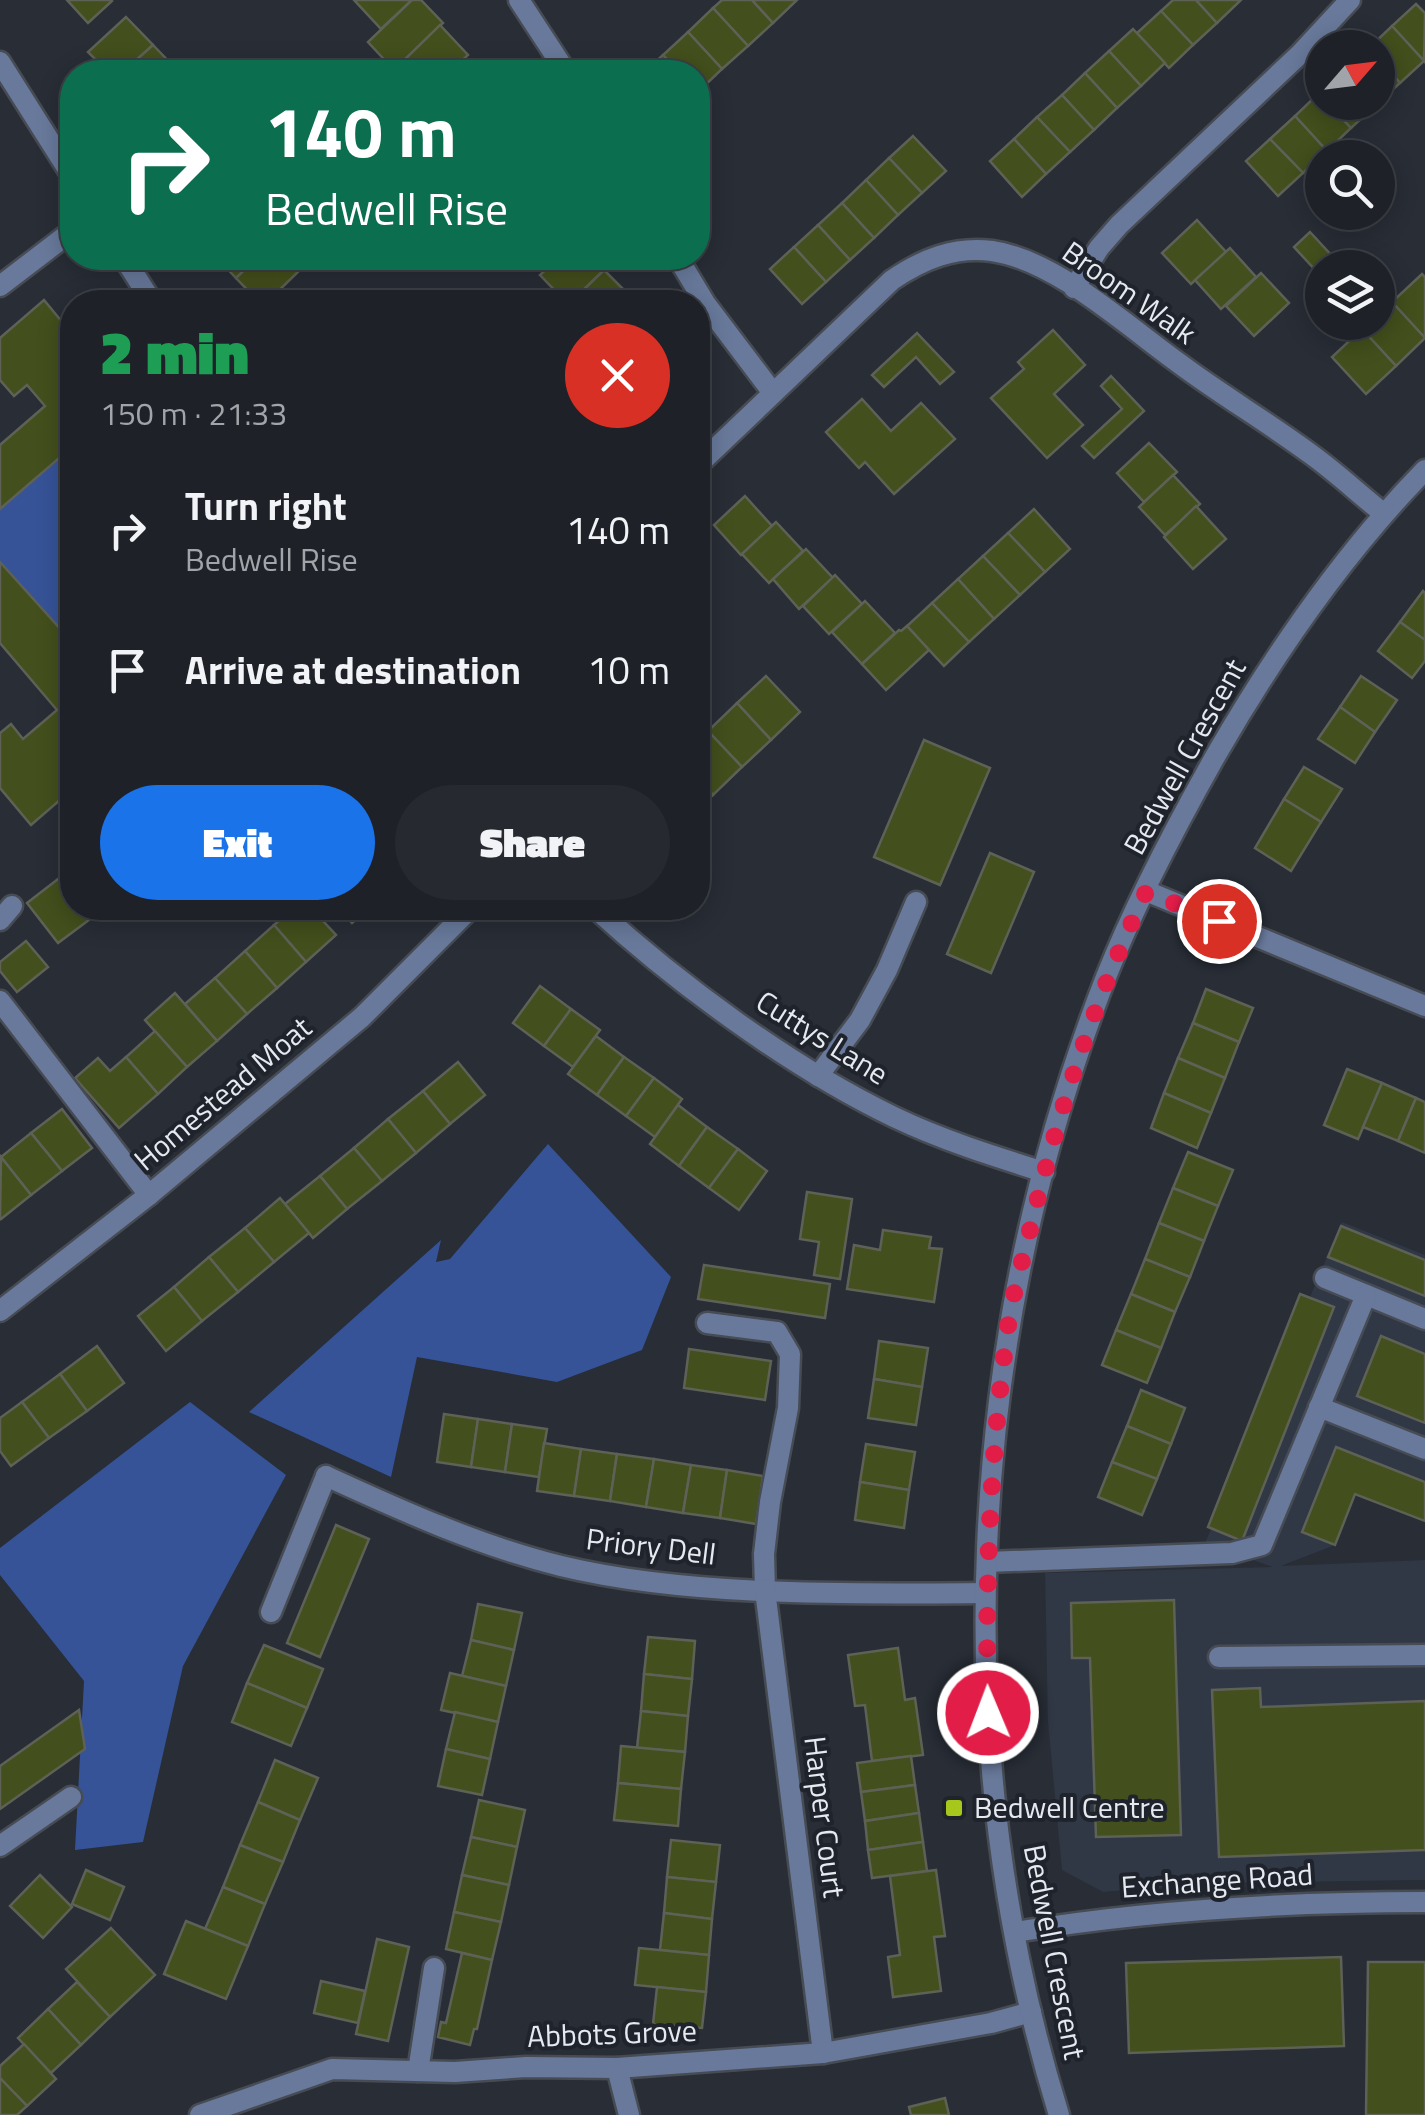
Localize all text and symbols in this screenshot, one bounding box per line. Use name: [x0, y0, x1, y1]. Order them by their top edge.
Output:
north arrow: [1305, 30, 1395, 120]
map controls: [1305, 30, 1395, 340]
text: 140 m: [265, 78, 457, 184]
icon: right: [100, 100, 230, 230]
button: search: [1305, 140, 1395, 230]
text: Bedwell Rise: [265, 174, 508, 242]
street label: Broom Walk: [1053, 229, 1206, 355]
button: layers: [1305, 250, 1395, 340]
text: 2 min: [100, 306, 249, 397]
button: close: [565, 323, 670, 428]
text: 150 m · 21:33: [100, 389, 287, 437]
text: Turn right: [185, 477, 347, 535]
text: 140 m: [566, 501, 670, 559]
icon: right: [100, 503, 155, 558]
text: Bedwell Rise: [185, 535, 358, 583]
text: Arrive at destination: [185, 641, 521, 699]
text: 10 m: [587, 641, 670, 699]
icon: arrive: [100, 643, 155, 698]
street label: Bedwell Crescent: [1111, 650, 1257, 863]
button: Exit: [100, 785, 375, 900]
button: Share: [395, 785, 670, 900]
pin: [1177, 879, 1262, 964]
icon: arrive: [1192, 894, 1247, 949]
street label: Cuttys Lane: [747, 978, 898, 1096]
street label: Homestead Moat: [123, 1005, 322, 1181]
street label: Priory Dell: [584, 1515, 719, 1577]
position arrow: [936, 1661, 1040, 1765]
street label: Harper Court: [792, 1734, 858, 1901]
place label: Bedwell Centre: [974, 1784, 1165, 1830]
marker: Bedwell Centre: [943, 1797, 965, 1819]
street label: Bedwell Crescent: [1012, 1841, 1098, 2064]
street label: Exchange Road: [1119, 1850, 1314, 1910]
street label: Abbots Grove: [526, 2007, 698, 2059]

